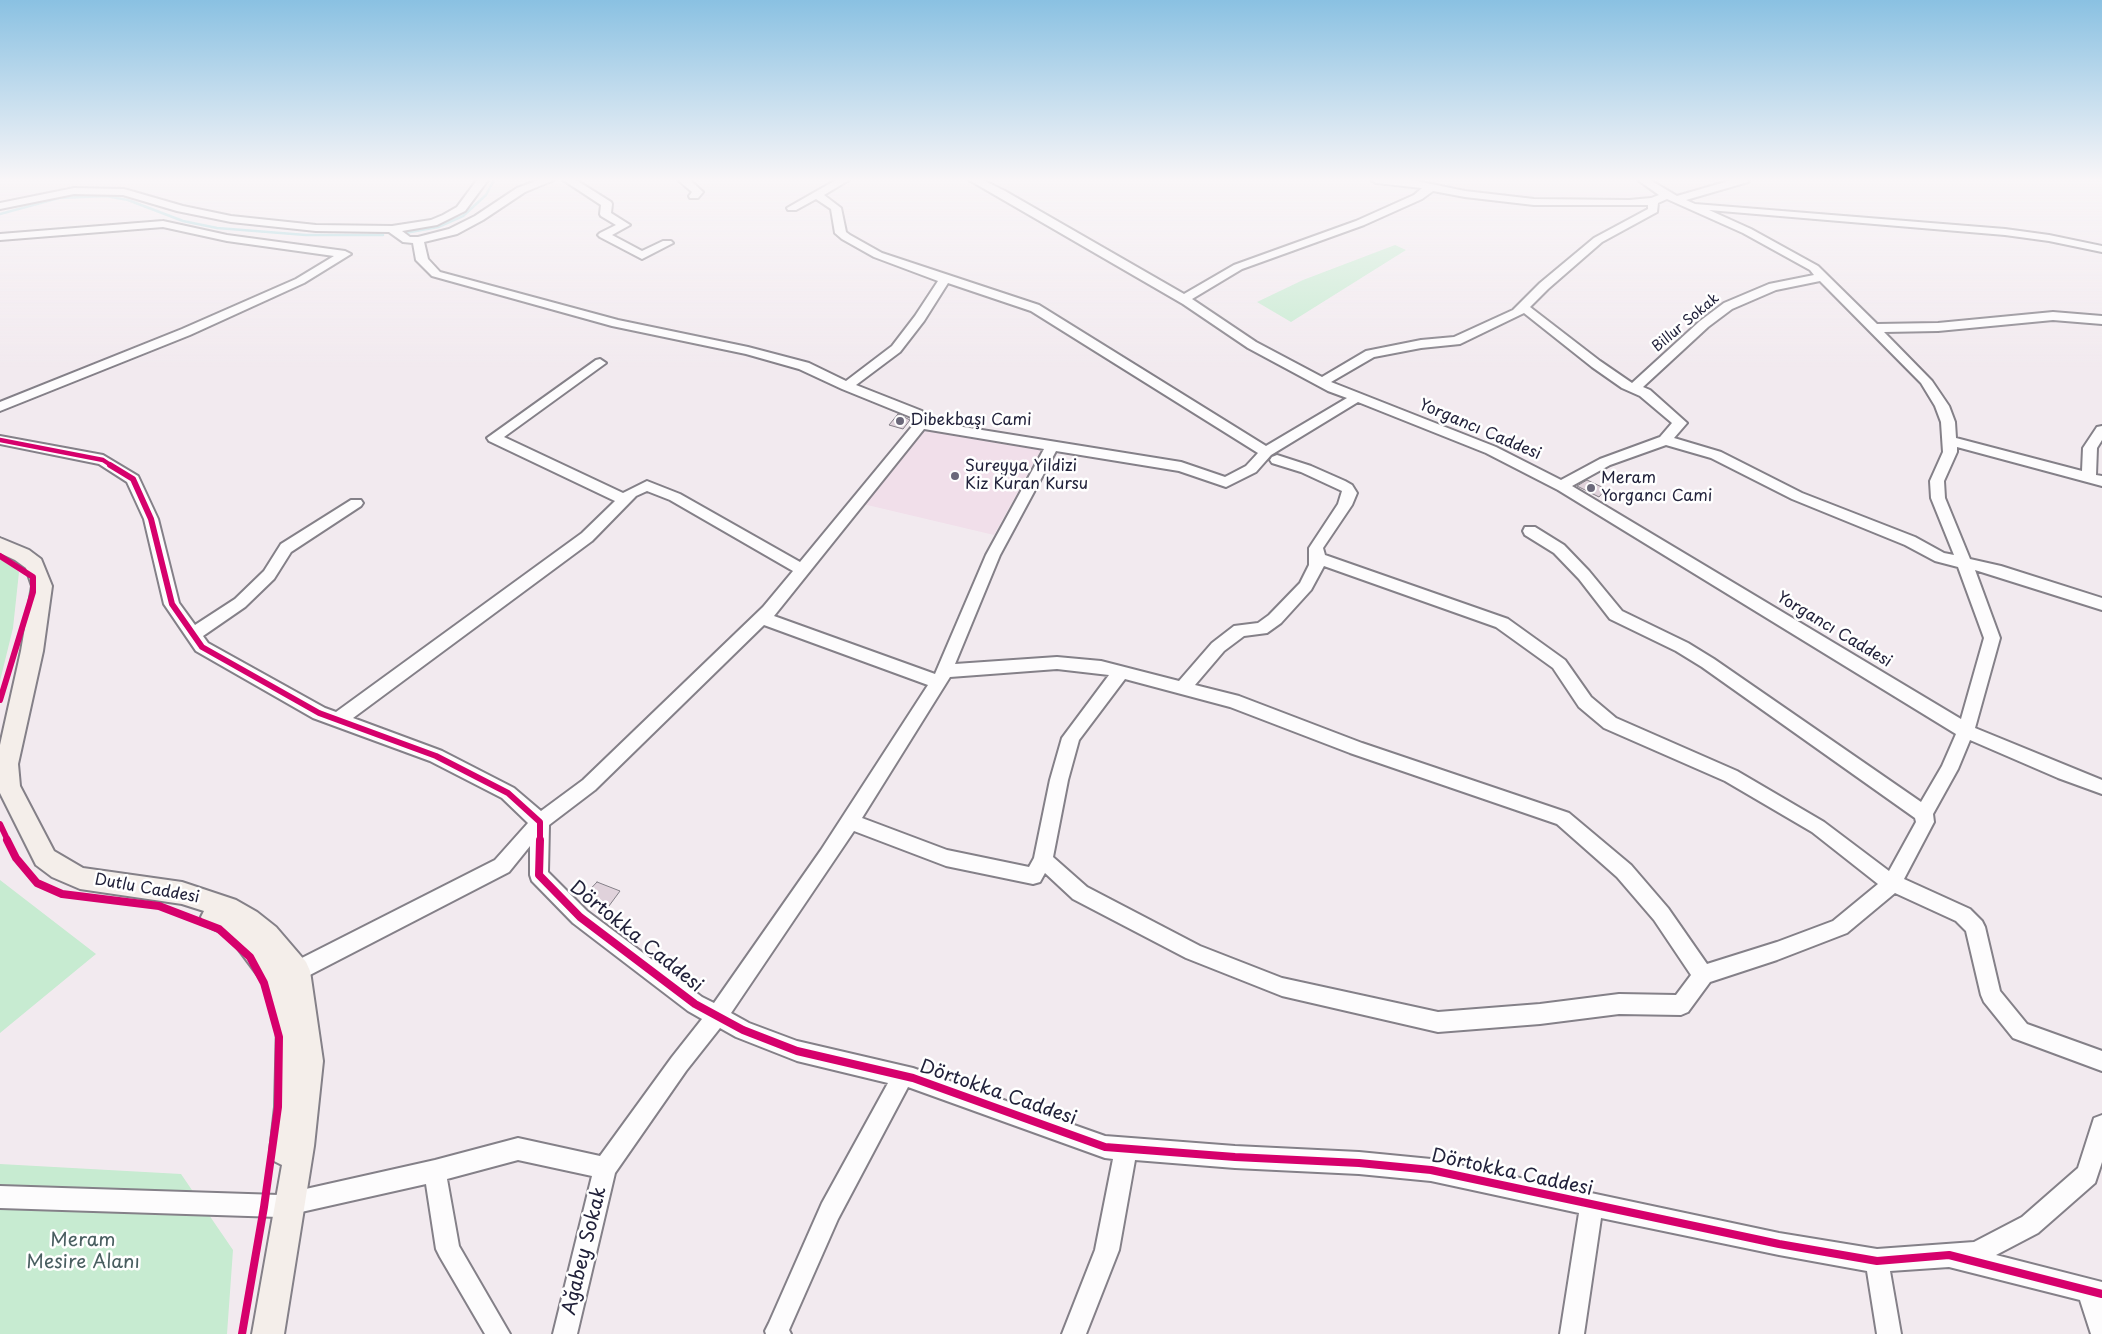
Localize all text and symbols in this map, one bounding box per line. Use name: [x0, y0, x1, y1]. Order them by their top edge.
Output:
street label: Billur Sokak: [1649, 290, 1723, 356]
street label: Yorgancı Caddesi: [1416, 396, 1544, 464]
place label: Dibekbaşı Cami: [910, 411, 1032, 431]
marker: Dibekbaşı Cami: [894, 415, 906, 427]
place label: Sureyya Yildizi Kiz Kuran Kursu: [965, 457, 1088, 495]
place label: Meram Yorgancı Cami: [1601, 469, 1712, 507]
marker: Sureyya Yildizi Kiz Kuran Kursu: [949, 470, 961, 482]
marker: Meram Yorgancı Cami: [1585, 482, 1597, 494]
street label: Yorgancı Caddesi: [1773, 588, 1895, 672]
street label: Dutlu Caddesi: [93, 870, 201, 908]
street label: Dörtokka Caddesi: [565, 876, 707, 998]
street label: Dörtokka Caddesi: [917, 1055, 1079, 1131]
street label: Dörtokka Caddesi: [1429, 1145, 1595, 1201]
street label: Ağabey Sokak: [558, 1185, 612, 1317]
park label: Meram Mesire Alanı: [26, 1230, 140, 1274]

